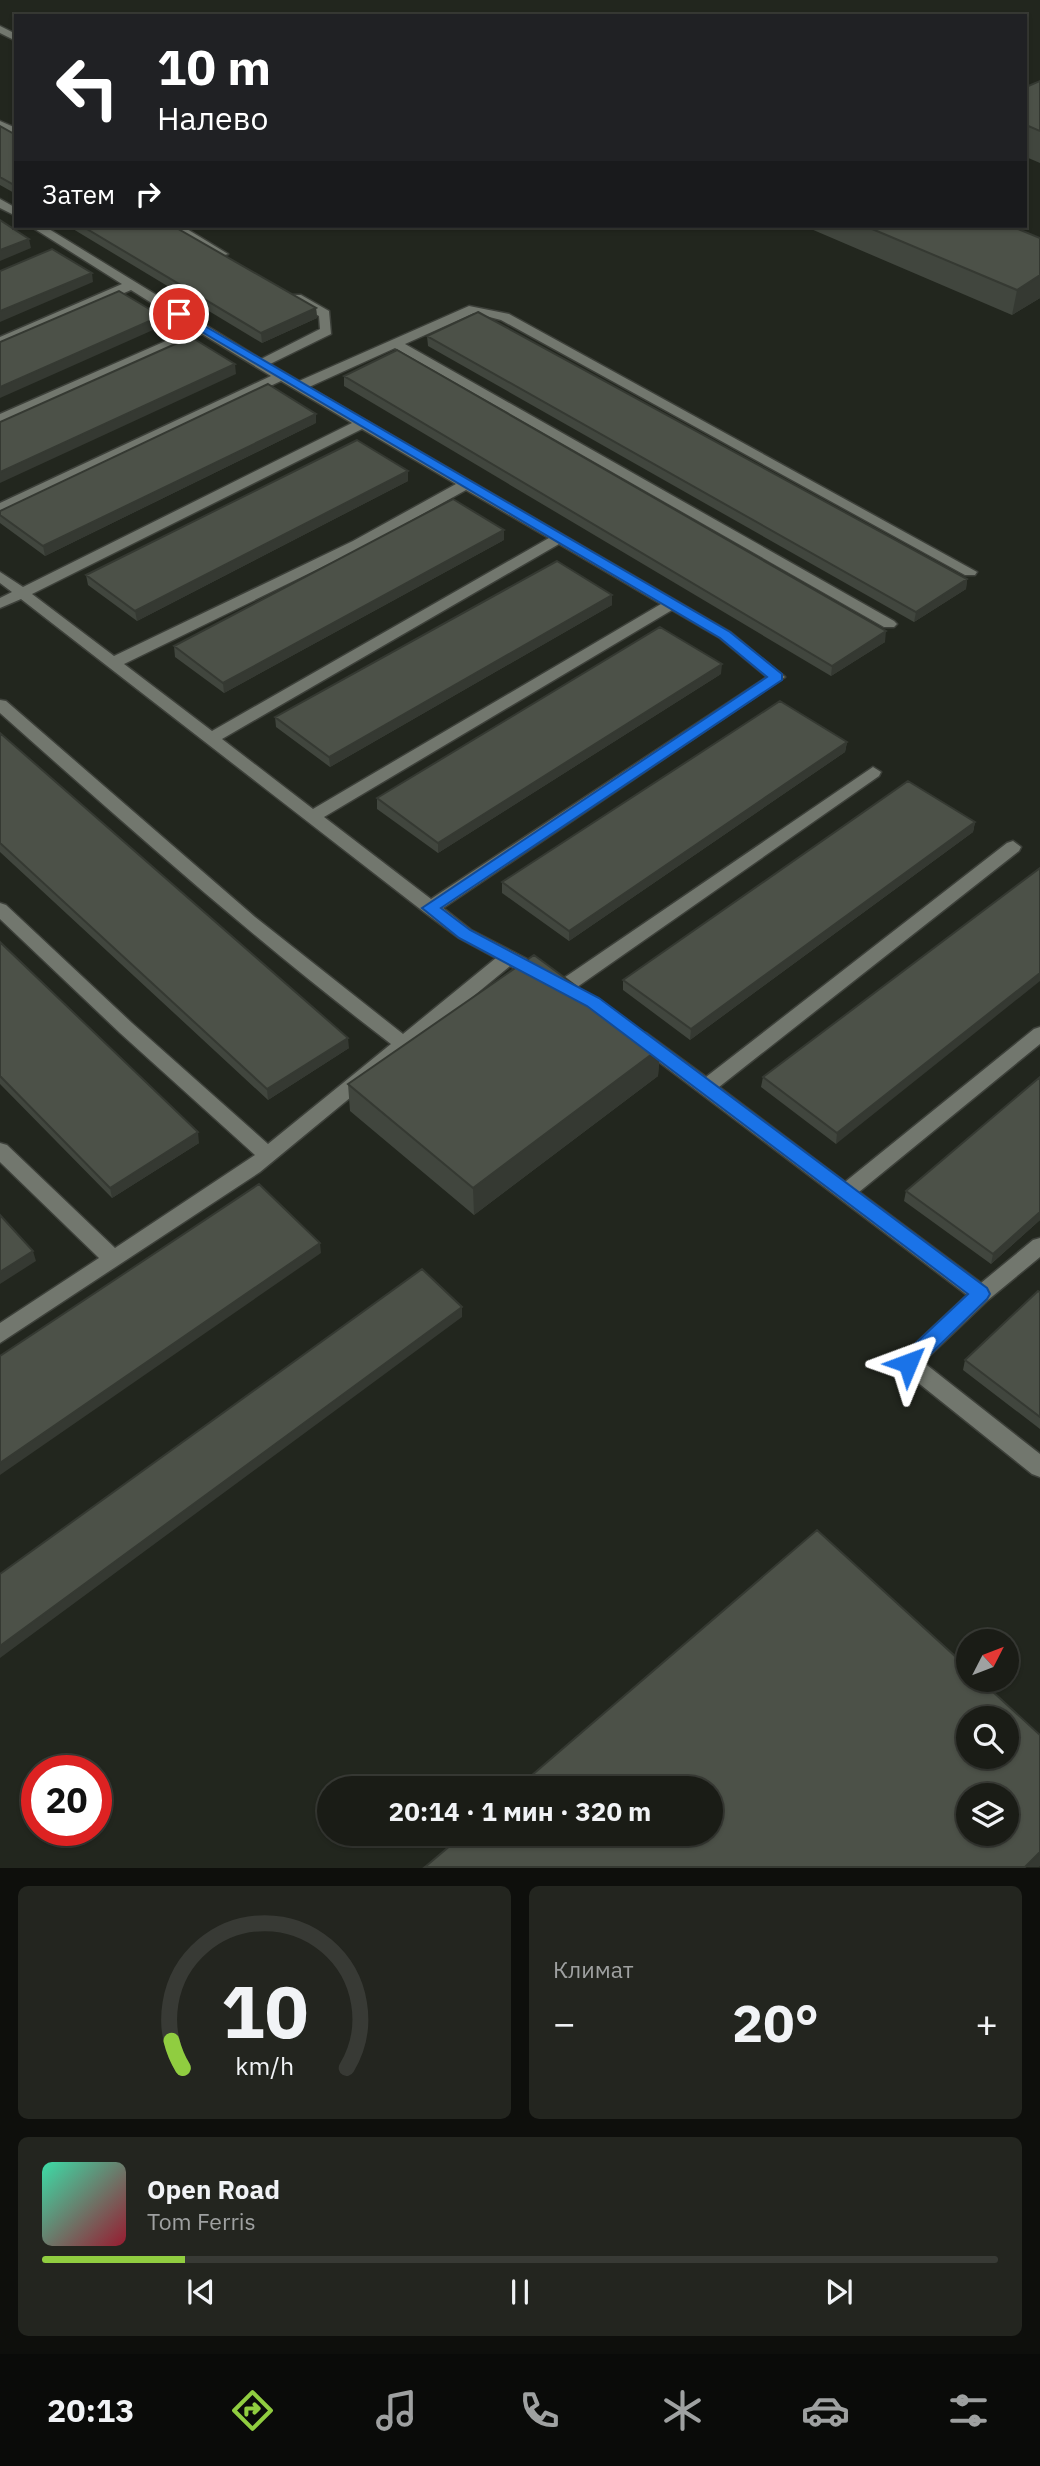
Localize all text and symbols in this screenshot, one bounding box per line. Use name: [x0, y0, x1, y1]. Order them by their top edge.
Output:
text: 10 m: [157, 35, 271, 98]
icon: left: [42, 42, 133, 133]
text: Налево: [157, 97, 268, 139]
icon: right: [129, 175, 167, 213]
text: Затем: [42, 177, 115, 211]
pin: [149, 284, 209, 344]
icon: arrive: [160, 295, 198, 333]
position arrow: [871, 1326, 945, 1400]
north arrow: [956, 1629, 1018, 1692]
map controls: [956, 1629, 1019, 1846]
button: search: [956, 1706, 1019, 1769]
speed limit sign: 20: [21, 1755, 112, 1846]
button: layers: [956, 1783, 1019, 1846]
text: 20:14 · 1 мин · 320 m: [389, 1794, 651, 1828]
text: Климат: [553, 1954, 634, 1984]
text: 10: [221, 1964, 308, 2059]
text: 20°: [732, 1989, 819, 2056]
text: −: [553, 1998, 576, 2047]
text: +: [975, 1998, 998, 2047]
text: km/h: [235, 2049, 294, 2082]
text: Open Road: [147, 2172, 280, 2206]
text: Tom Ferris: [147, 2206, 256, 2236]
icon: previous: [182, 2273, 220, 2311]
icon: pause: [501, 2273, 539, 2311]
icon: next: [820, 2273, 858, 2311]
icon: directions: [228, 2386, 277, 2435]
icon: music: [372, 2386, 421, 2435]
icon: phone: [515, 2386, 564, 2435]
icon: climate: [658, 2386, 707, 2435]
icon: car: [801, 2386, 850, 2435]
icon: filters: [944, 2386, 993, 2435]
text: 20:13: [47, 2389, 134, 2431]

